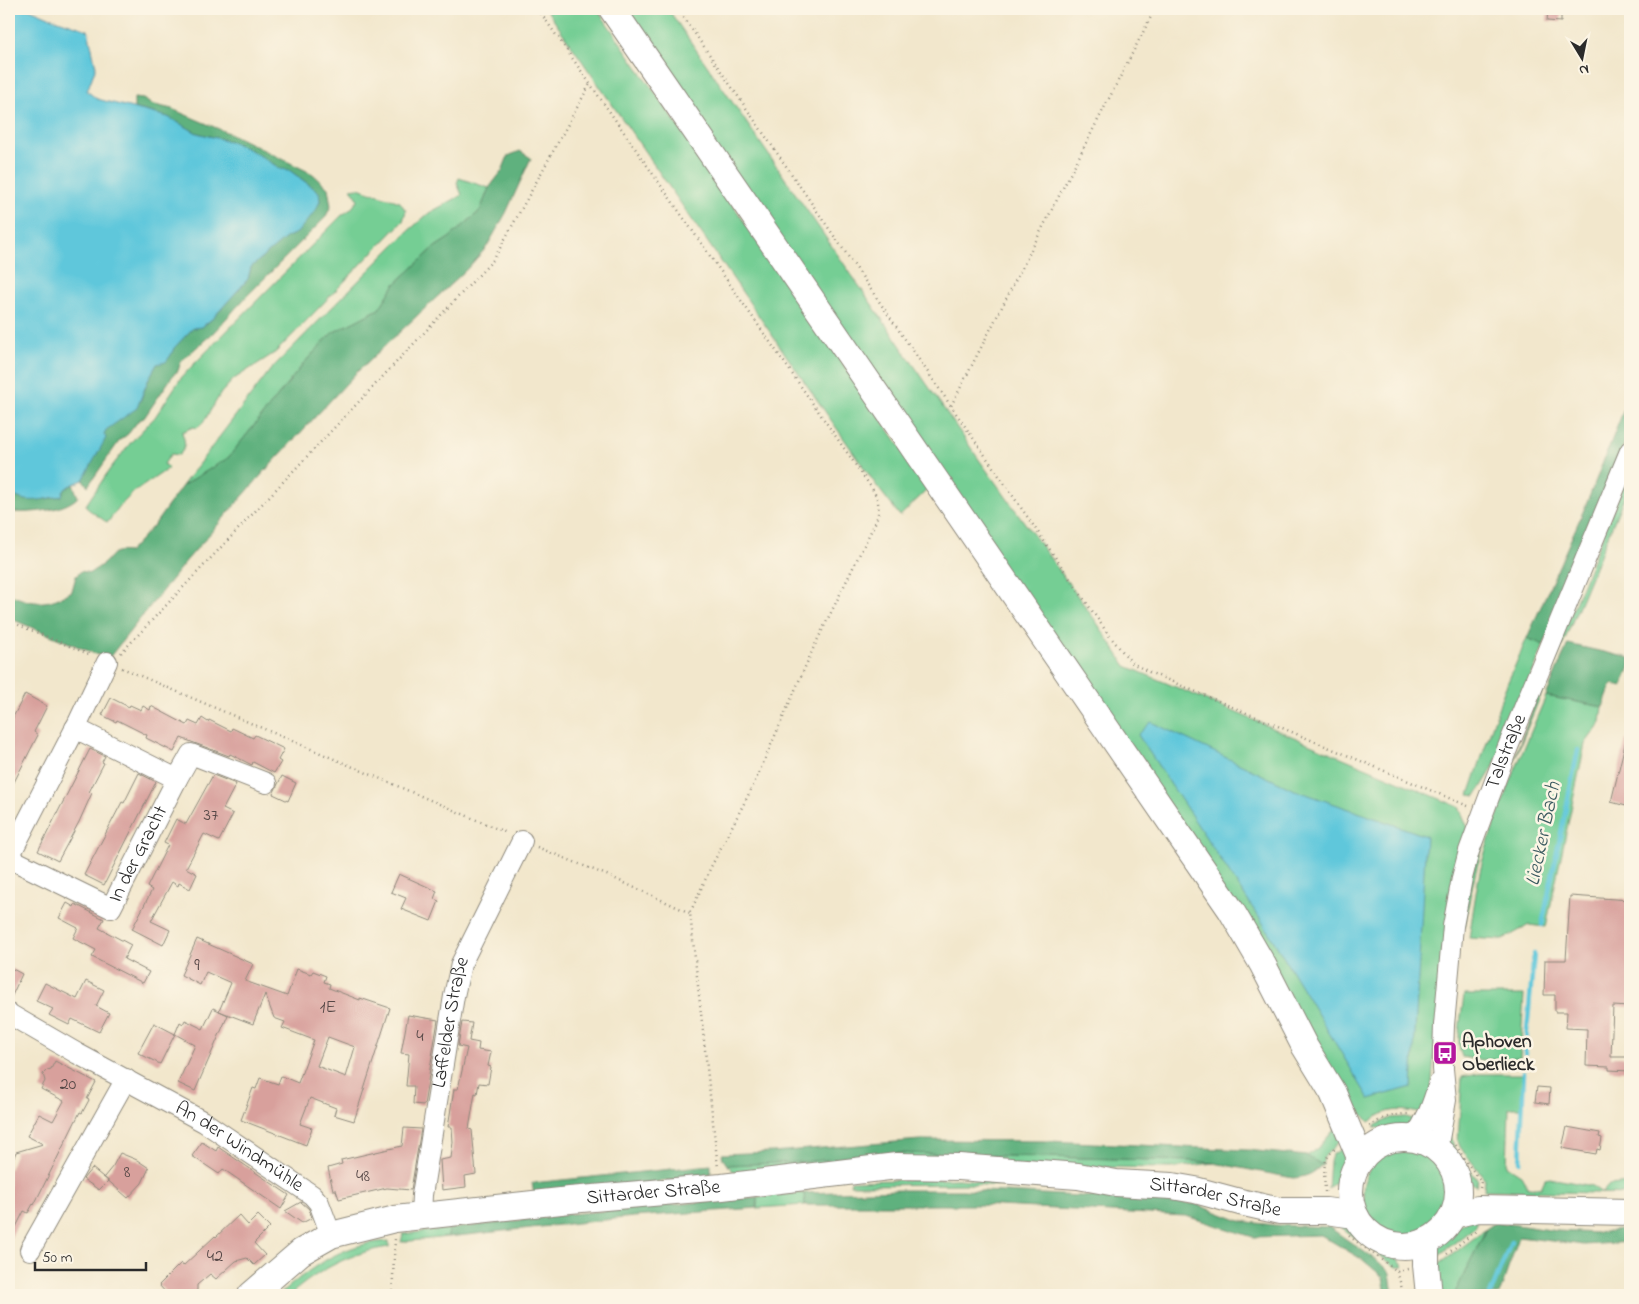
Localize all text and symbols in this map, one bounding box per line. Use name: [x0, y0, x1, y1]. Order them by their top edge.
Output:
north arrow: [1556, 32, 1606, 82]
text: N: [1578, 58, 1590, 80]
street label: Talstraße: [1479, 710, 1534, 794]
water label: Liecker Bach: [1518, 778, 1570, 889]
street label: In der Gracht: [102, 800, 176, 908]
house number: 37: [204, 803, 219, 829]
street label: Laffelder Straße: [425, 951, 477, 1090]
house number: 9: [194, 953, 200, 979]
house number: 1E: [320, 995, 336, 1021]
house number: 4: [416, 1024, 424, 1050]
place label: Aphoven Oberlieck: [1462, 1028, 1536, 1080]
bus stop icon: Aphoven Oberlieck: [1432, 1040, 1458, 1066]
house number: 20: [60, 1072, 77, 1098]
street label: An der Windmühle: [170, 1094, 309, 1200]
house number: 8: [124, 1160, 131, 1186]
house number: 48: [356, 1164, 370, 1190]
street label: Sittarder Straße: [1149, 1170, 1284, 1225]
street label: Sittarder Straße: [585, 1173, 721, 1213]
scale bar: [35, 1239, 146, 1271]
house number: 42: [207, 1244, 223, 1270]
text: 50 m: [42, 1247, 73, 1269]

